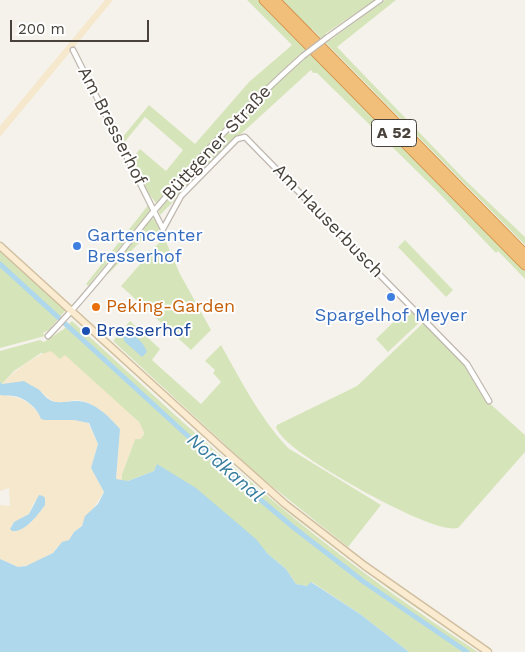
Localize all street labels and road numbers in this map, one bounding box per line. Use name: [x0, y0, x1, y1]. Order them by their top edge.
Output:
street label: Am Bresserhof: [73, 63, 151, 189]
street label: Büttgener Straße: [158, 81, 276, 205]
road number: A 52: [372, 120, 416, 146]
street label: Am Hauserbusch: [268, 160, 388, 282]

